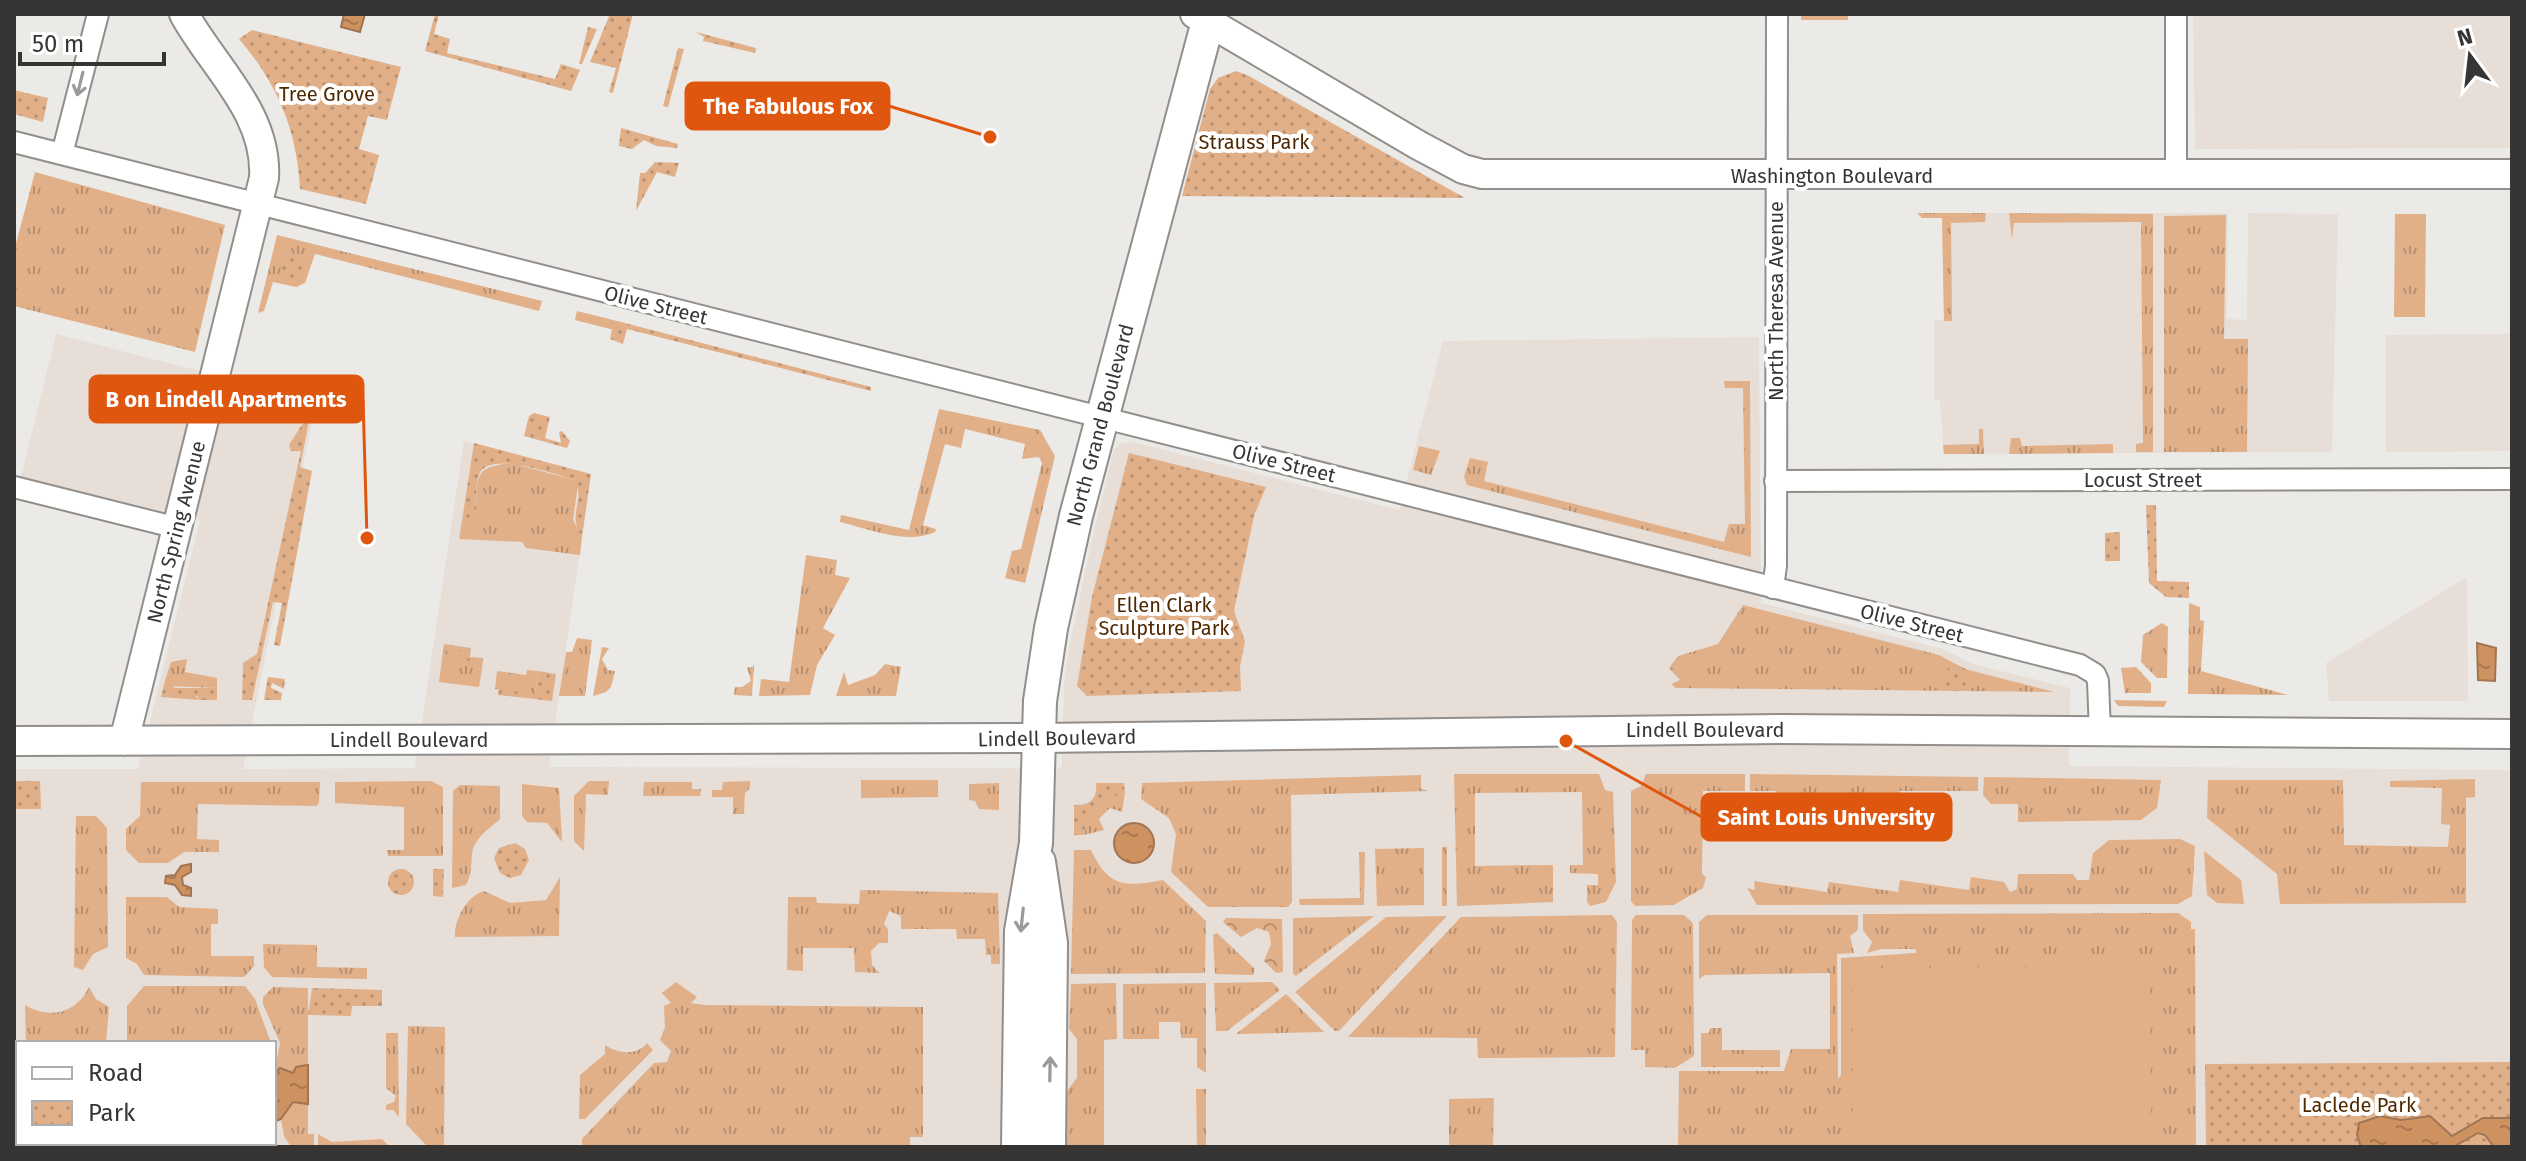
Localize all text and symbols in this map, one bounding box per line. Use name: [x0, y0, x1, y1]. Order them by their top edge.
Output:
scale bar: [20, 16, 164, 66]
north arrow: [2430, 16, 2510, 96]
text: N: [2454, 22, 2475, 52]
text: 50 m: [32, 30, 84, 58]
one-way arrow: [72, 71, 87, 96]
park label: Tree Grove: [279, 82, 375, 106]
callout: The Fabulous Fox: [686, 83, 889, 129]
text: The Fabulous Fox: [703, 93, 874, 120]
park label: Strauss Park: [1199, 130, 1310, 154]
street label: Washington Boulevard: [1731, 164, 1933, 188]
street label: North Theresa Avenue: [1764, 201, 1788, 401]
street label: Olive Street: [602, 281, 711, 330]
street label: North Grand Boulevard: [1061, 321, 1139, 529]
callout: B on Lindell Apartments: [90, 376, 363, 422]
text: B on Lindell Apartments: [105, 386, 347, 413]
street label: North Spring Avenue: [142, 438, 210, 626]
street label: Olive Street: [1230, 439, 1339, 488]
street label: Locust Street: [2084, 468, 2203, 492]
park label: Ellen Clark Sculpture Park: [1098, 593, 1230, 640]
street label: Olive Street: [1858, 599, 1967, 648]
street label: Lindell Boulevard: [1626, 718, 1784, 742]
street label: Lindell Boulevard: [977, 725, 1137, 751]
street label: Lindell Boulevard: [330, 728, 488, 752]
callout: Saint Louis University: [1702, 794, 1951, 840]
text: Saint Louis University: [1717, 804, 1935, 831]
one-way arrow: [1015, 906, 1030, 933]
legend: [16, 1041, 276, 1145]
one-way arrow: [1042, 1056, 1058, 1083]
text: Road: [88, 1059, 143, 1087]
park label: Laclede Park: [2302, 1093, 2417, 1117]
text: Park: [88, 1099, 136, 1127]

